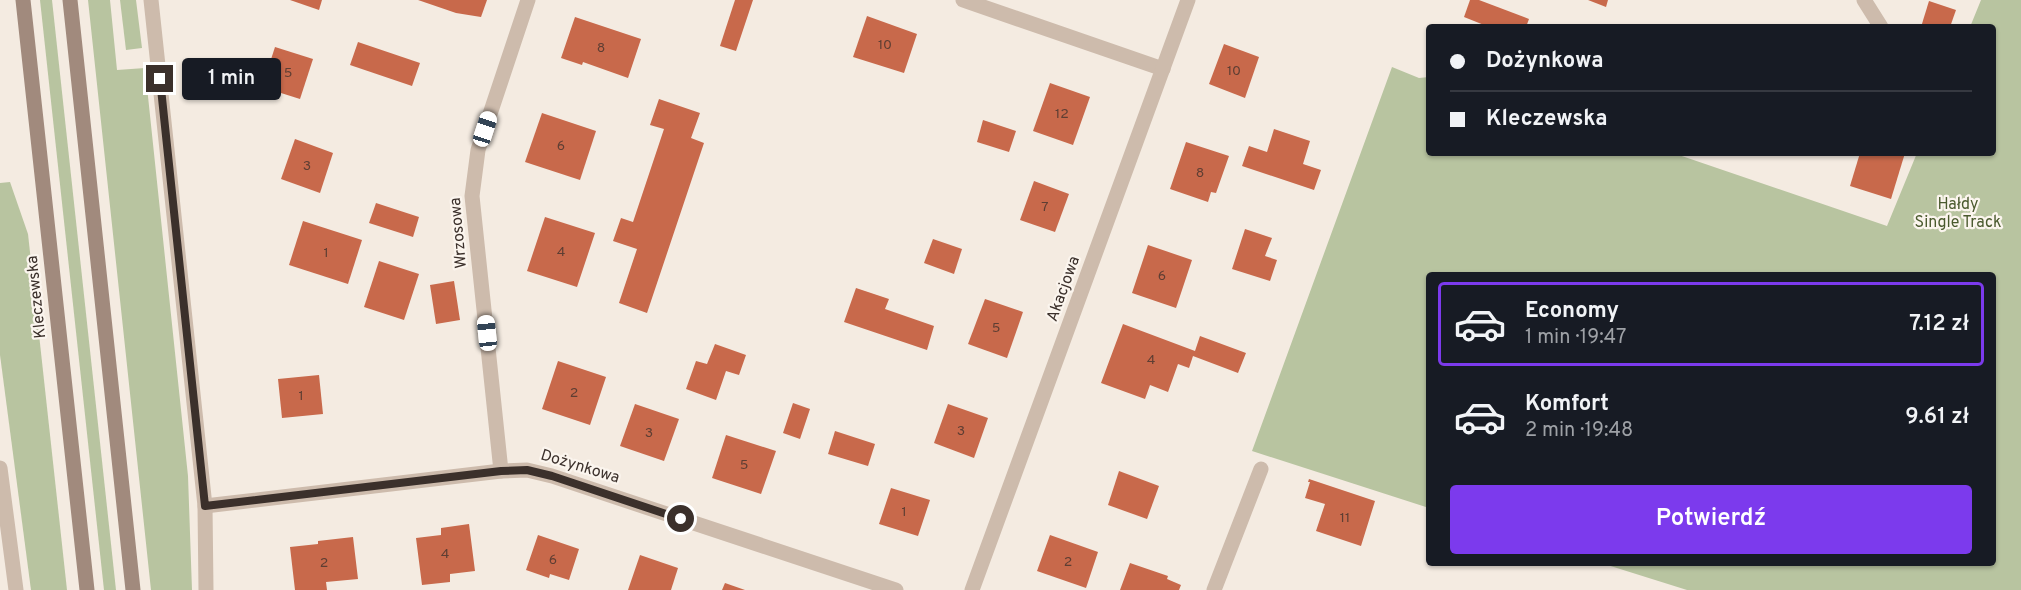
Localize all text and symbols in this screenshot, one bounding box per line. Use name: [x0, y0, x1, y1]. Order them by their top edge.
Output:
house number: 10: [878, 37, 892, 54]
house number: 8: [597, 40, 605, 57]
text: Dożynkowa: [1486, 48, 1604, 75]
callout: 1 min: [181, 58, 280, 100]
house number: 10: [1227, 63, 1241, 80]
route end: [146, 65, 173, 92]
house number: 5: [284, 65, 292, 82]
text: 1 min: [208, 66, 255, 92]
house number: 12: [1055, 106, 1069, 123]
text: Kleczewska: [1486, 106, 1608, 133]
car: [471, 109, 499, 149]
house number: 6: [557, 138, 565, 155]
house number: 3: [303, 158, 311, 175]
house number: 8: [1196, 165, 1204, 182]
park label: Hałdy Single Track: [1915, 195, 2001, 233]
street label: Wrzosowa: [446, 197, 472, 269]
house number: 7: [1041, 199, 1049, 216]
house number: 4: [557, 244, 565, 261]
house number: 1: [323, 245, 329, 262]
street label: Akacjowa: [1043, 254, 1085, 324]
street label: Kleczewska: [23, 255, 51, 339]
house number: 6: [1158, 268, 1166, 285]
icon: car: [1453, 297, 1507, 351]
text: Economy: [1525, 298, 1619, 325]
text: 7.12 zł: [1909, 311, 1969, 338]
car: [476, 314, 498, 352]
house number: 5: [992, 320, 1000, 337]
text: 1 min · 19:47: [1525, 325, 1626, 351]
house number: 4: [1147, 352, 1155, 369]
house number: 2: [570, 385, 578, 402]
house number: 1: [298, 388, 304, 405]
icon: car: [1453, 390, 1507, 444]
text: Komfort: [1525, 391, 1609, 418]
text: 9.61 zł: [1905, 404, 1969, 431]
text: 2 min · 19:48: [1525, 418, 1633, 444]
house number: 3: [957, 423, 965, 440]
house number: 3: [645, 425, 653, 442]
street label: Dożynkowa: [538, 445, 622, 489]
house number: 5: [740, 457, 748, 474]
button: Potwierdź: [1450, 485, 1972, 554]
house number: 1: [901, 504, 907, 521]
route start: [667, 505, 694, 532]
house number: 11: [1340, 510, 1350, 527]
house number: 4: [441, 546, 449, 563]
house number: 6: [549, 552, 557, 569]
house number: 2: [1064, 554, 1072, 571]
house number: 2: [320, 555, 328, 572]

